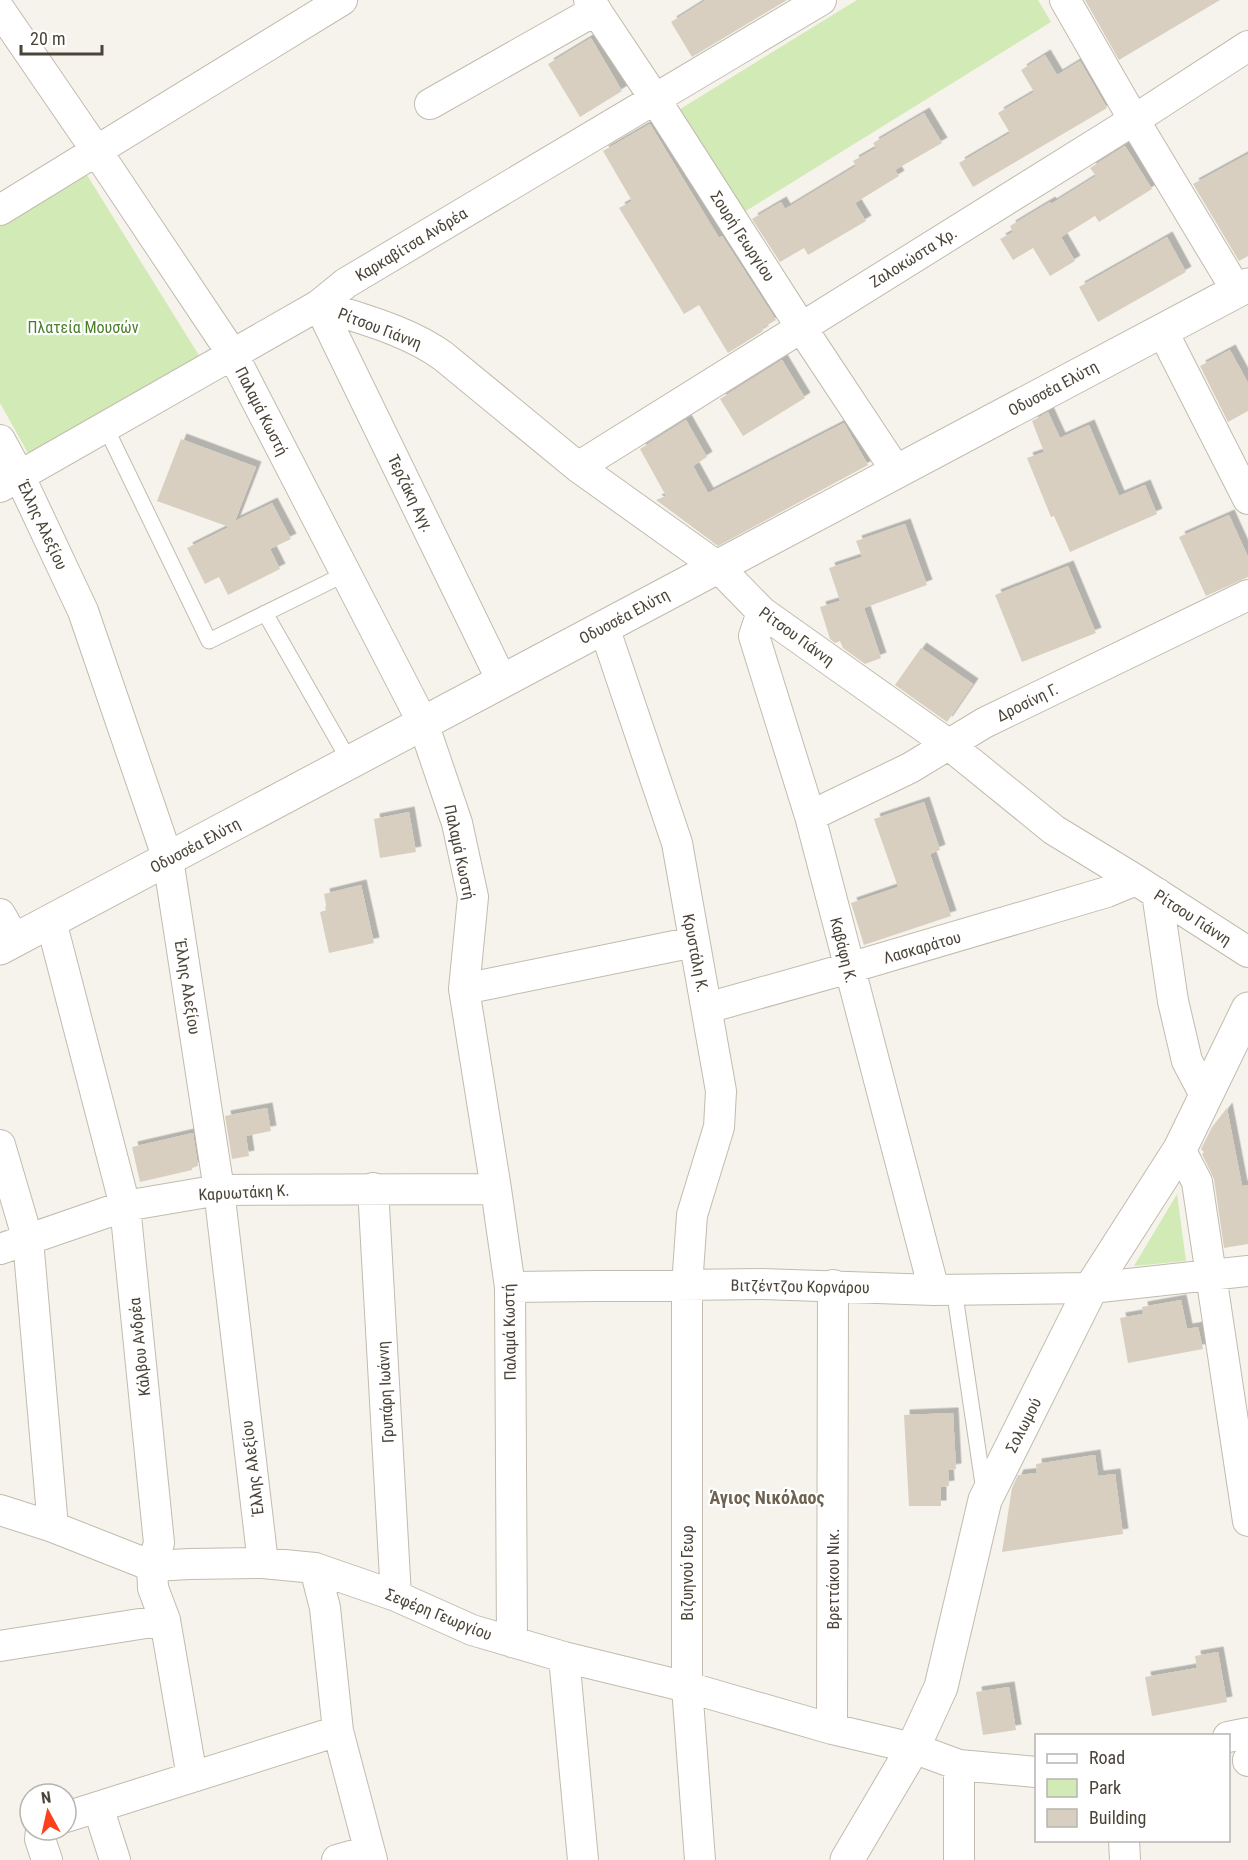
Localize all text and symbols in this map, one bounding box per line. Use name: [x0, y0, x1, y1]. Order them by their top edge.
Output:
scale bar: [21, 18, 102, 56]
text: 20 m: [30, 28, 65, 49]
street label: Σουρή Γεωργίου: [706, 188, 779, 285]
street label: Καρκαβίτσα Ανδρέα: [352, 204, 471, 285]
street label: Ζαλοκώστα Χρ.: [866, 223, 960, 292]
street label: Ρίτσου Γιάννη: [335, 304, 424, 353]
park label: Πλατεία Μουσών: [28, 318, 139, 337]
street label: Οδυσσέα Ελύτη: [1005, 357, 1101, 420]
street label: Παλαμά Κωστή: [231, 364, 292, 459]
street label: Τερζάκη Αγγ.: [384, 451, 437, 535]
street label: Έλλης Αλεξίου: [13, 477, 71, 573]
street label: Οδυσσέα Ελύτη: [576, 585, 672, 648]
street label: Ρίτσου Γιάννη: [755, 603, 838, 670]
street label: Δροσίνη Γ.: [993, 679, 1061, 725]
street label: Παλαμά Κωστή: [440, 803, 479, 901]
street label: Οδυσσέα Ελύτη: [147, 814, 243, 877]
street label: Ρίτσου Γιάννη: [1151, 885, 1235, 949]
street label: Κρυστάλη Κ.: [679, 912, 712, 994]
street label: Καβάφη Κ.: [826, 915, 861, 985]
street label: Λασκαράτου: [881, 927, 963, 968]
street label: Έλλης Αλεξίου: [170, 937, 204, 1036]
street label: Καρυωτάκη Κ.: [198, 1181, 290, 1204]
street label: Βιτζέντζου Κορνάρου: [730, 1276, 870, 1297]
street label: Παλαμά Κωστή: [499, 1283, 520, 1381]
street label: Κάλβου Ανδρέα: [125, 1297, 154, 1397]
street label: Γρυπάρη Ιωάννη: [373, 1340, 398, 1443]
street label: Σολωμού: [1002, 1395, 1045, 1456]
street label: Έλλης Αλεξίου: [237, 1419, 268, 1518]
district label: Άγιος Νικόλαος: [710, 1487, 824, 1508]
street label: Βιζυηνού Γεωρ: [678, 1525, 697, 1621]
street label: Βρεττάκου Νικ.: [824, 1529, 843, 1629]
street label: Σεφέρη Γεωργίου: [383, 1584, 495, 1644]
legend: [1035, 1734, 1230, 1842]
text: Road: [1089, 1747, 1125, 1768]
text: Park: [1089, 1777, 1121, 1798]
north arrow: [18, 1782, 78, 1842]
text: N: [40, 1788, 52, 1808]
text: Building: [1089, 1807, 1146, 1828]

